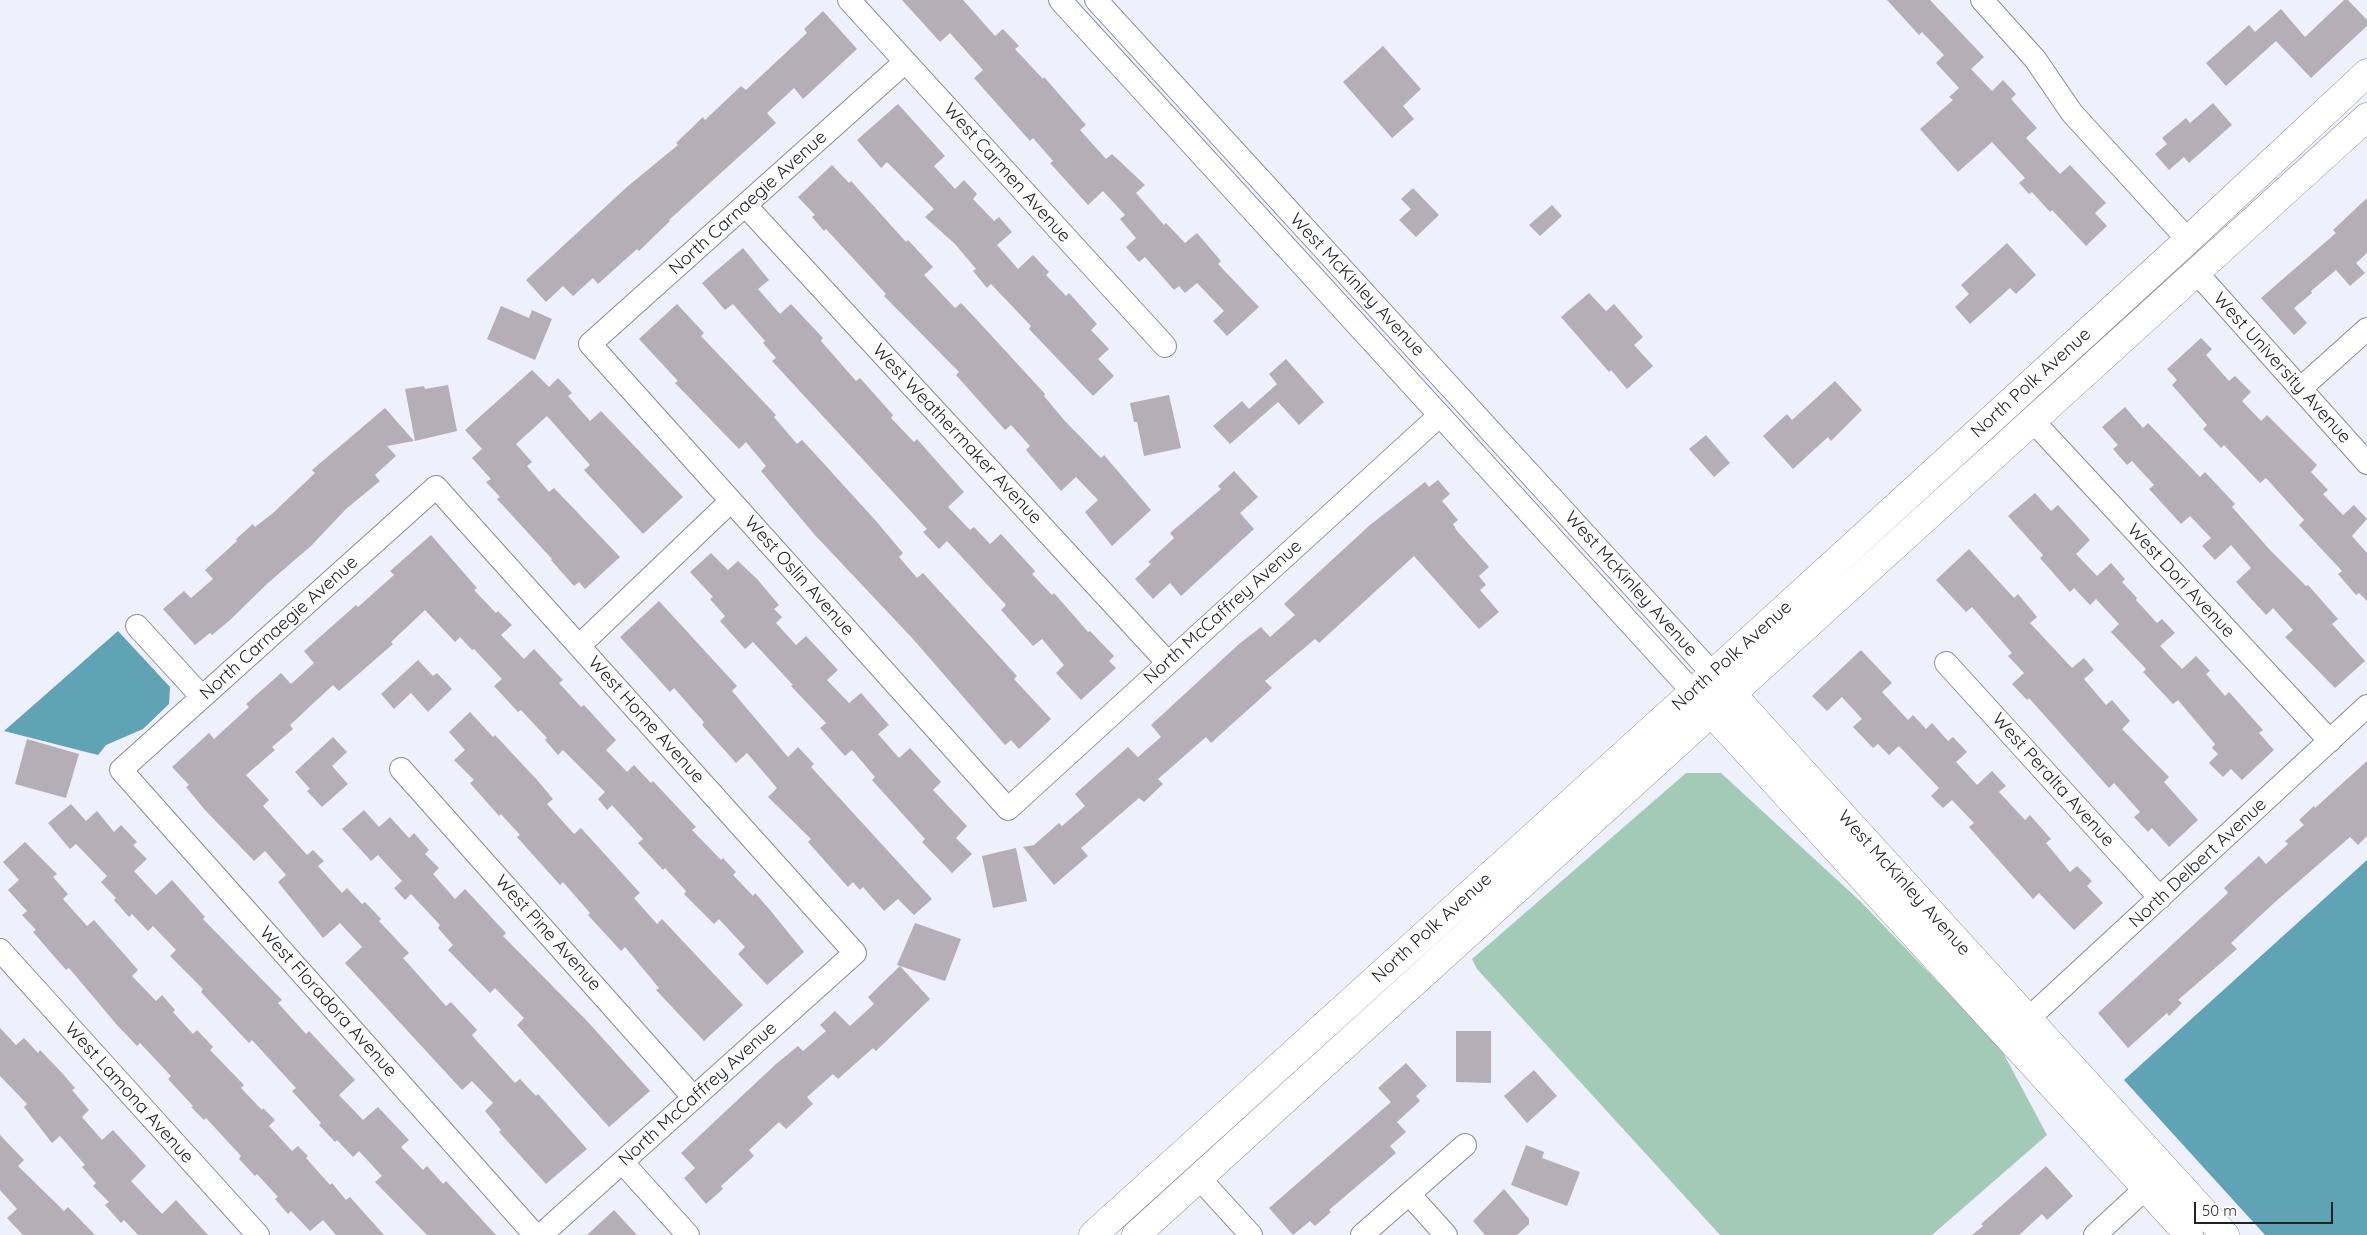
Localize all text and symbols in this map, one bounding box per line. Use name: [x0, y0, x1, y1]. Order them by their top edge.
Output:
street label: West Carmen Avenue: [939, 99, 1075, 247]
street label: North Carnaegie Avenue: [665, 126, 831, 280]
street label: West McKinley Avenue: [1285, 209, 1429, 361]
street label: West University Avenue: [2209, 288, 2355, 448]
street label: North Polk Avenue: [1967, 324, 2095, 442]
street label: West Weathermaker Avenue: [868, 339, 1046, 529]
street label: West McKinley Avenue: [1560, 507, 1702, 661]
street label: West Oslin Avenue: [740, 512, 858, 640]
street label: West Dori Avenue: [2123, 520, 2239, 642]
street label: North McCaffrey Avenue: [1139, 535, 1307, 689]
street label: North Carnaegie Avenue: [196, 551, 362, 705]
street label: North Polk Avenue: [1668, 597, 1796, 715]
street label: West Home Avenue: [583, 652, 709, 788]
street label: West Peralta Avenue: [1987, 709, 2119, 851]
street label: North Delbert Avenue: [2125, 794, 2271, 932]
street label: West McKinley Avenue: [1833, 806, 1975, 960]
street label: North Polk Avenue: [1368, 869, 1496, 987]
street label: West Pine Avenue: [490, 871, 606, 995]
street label: West Floradora Avenue: [255, 922, 401, 1082]
street label: North McCaffrey Avenue: [614, 1017, 782, 1171]
street label: West Lamona Avenue: [60, 1018, 198, 1168]
scale bar: [2197, 1192, 2336, 1224]
text: 50 m: [2202, 1201, 2237, 1220]

